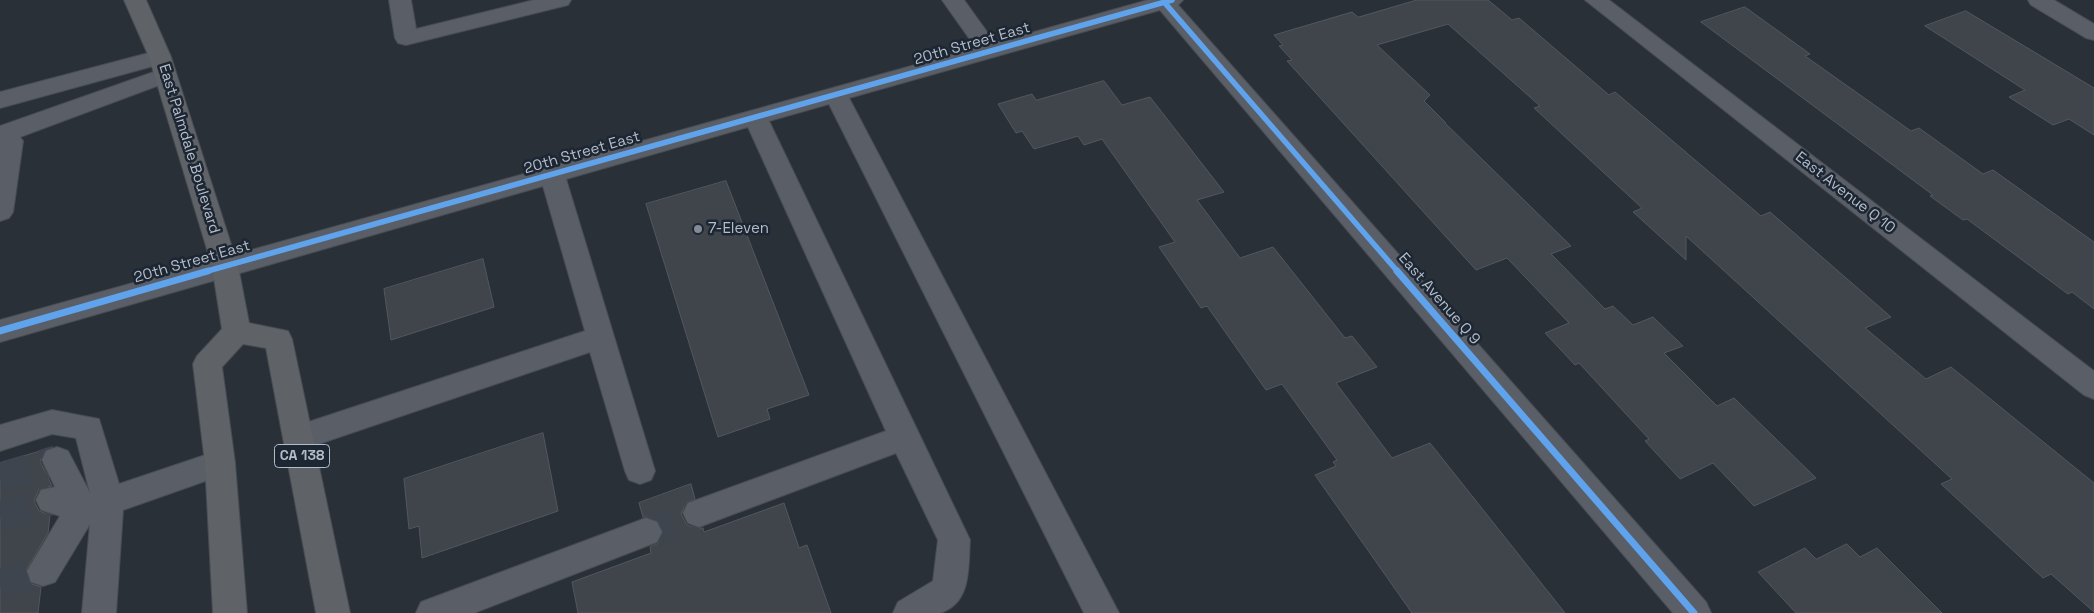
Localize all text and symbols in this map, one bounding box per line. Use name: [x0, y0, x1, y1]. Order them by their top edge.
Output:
street label: 20th Street East: [912, 19, 1032, 69]
street label: East Palmdale Boulevard: [155, 62, 223, 236]
street label: 20th Street East: [522, 128, 642, 178]
street label: East Avenue Q 10: [1791, 148, 1899, 238]
place label: 7-Eleven: [708, 220, 769, 238]
marker: 7-Eleven: [692, 223, 704, 235]
street label: 20th Street East: [132, 237, 252, 287]
street label: East Avenue Q 9: [1394, 250, 1484, 348]
road number: CA 138: [274, 444, 330, 468]

